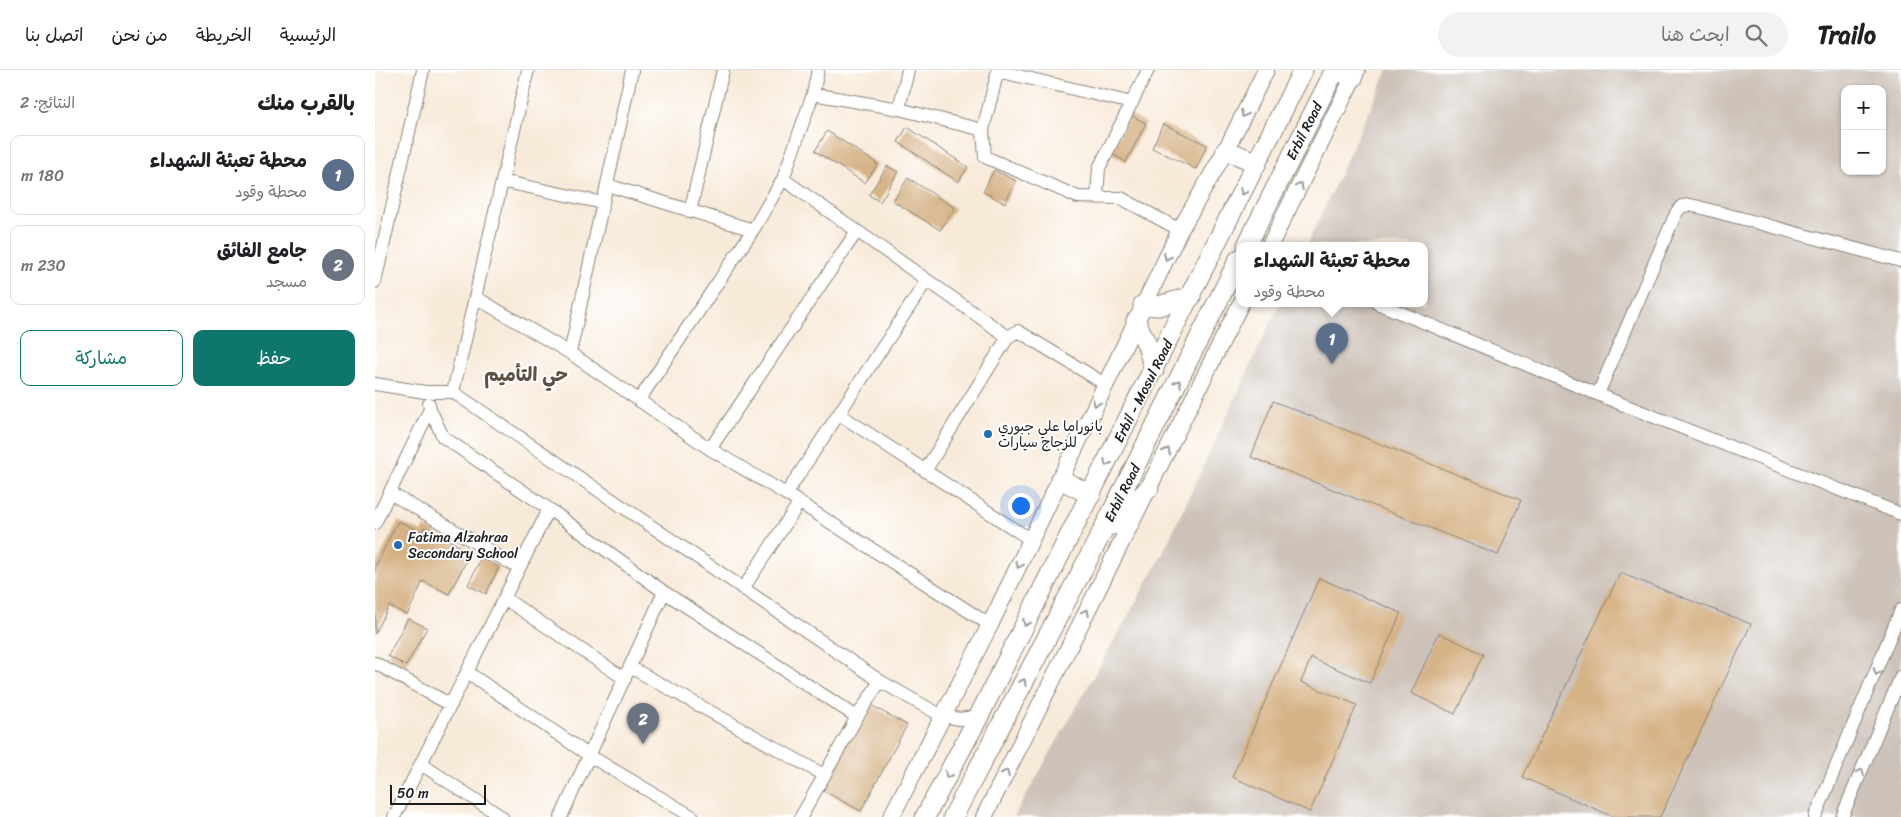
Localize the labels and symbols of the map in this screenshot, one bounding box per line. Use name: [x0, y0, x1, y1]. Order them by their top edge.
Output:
street label: Erbil Road: [1279, 96, 1331, 165]
one-way arrow: [1240, 108, 1250, 117]
one-way arrow: [1294, 182, 1304, 191]
one-way arrow: [1239, 187, 1249, 196]
one-way arrow: [1163, 252, 1173, 261]
pin: 1: [1316, 323, 1348, 364]
street label: Erbil - Mosul Road: [1107, 334, 1181, 447]
district label: حي التأميم: [484, 358, 568, 391]
one-way arrow: [1172, 379, 1182, 388]
one-way arrow: [1092, 398, 1102, 407]
place label: بانوراما علي جبوري للزجاج سيارات: [998, 414, 1103, 455]
marker: بانوراما علي جبوري للزجاج سيارات: [982, 428, 994, 440]
one-way arrow: [1161, 448, 1171, 457]
street label: Erbil Road: [1097, 458, 1149, 527]
one-way arrow: [1103, 458, 1113, 467]
your location: [1008, 493, 1034, 519]
place label: Fatima Alzahraa Secondary School: [408, 525, 519, 566]
marker: Fatima Alzahraa Secondary School: [392, 539, 404, 551]
one-way arrow: [1015, 560, 1025, 569]
one-way arrow: [1080, 609, 1090, 618]
one-way arrow: [1022, 618, 1032, 627]
one-way arrow: [1873, 667, 1883, 676]
one-way arrow: [1017, 679, 1027, 688]
pin: 2: [627, 703, 659, 744]
one-way arrow: [1854, 768, 1865, 777]
one-way arrow: [944, 769, 954, 778]
one-way arrow: [1000, 770, 1010, 779]
scale bar: [390, 782, 486, 805]

